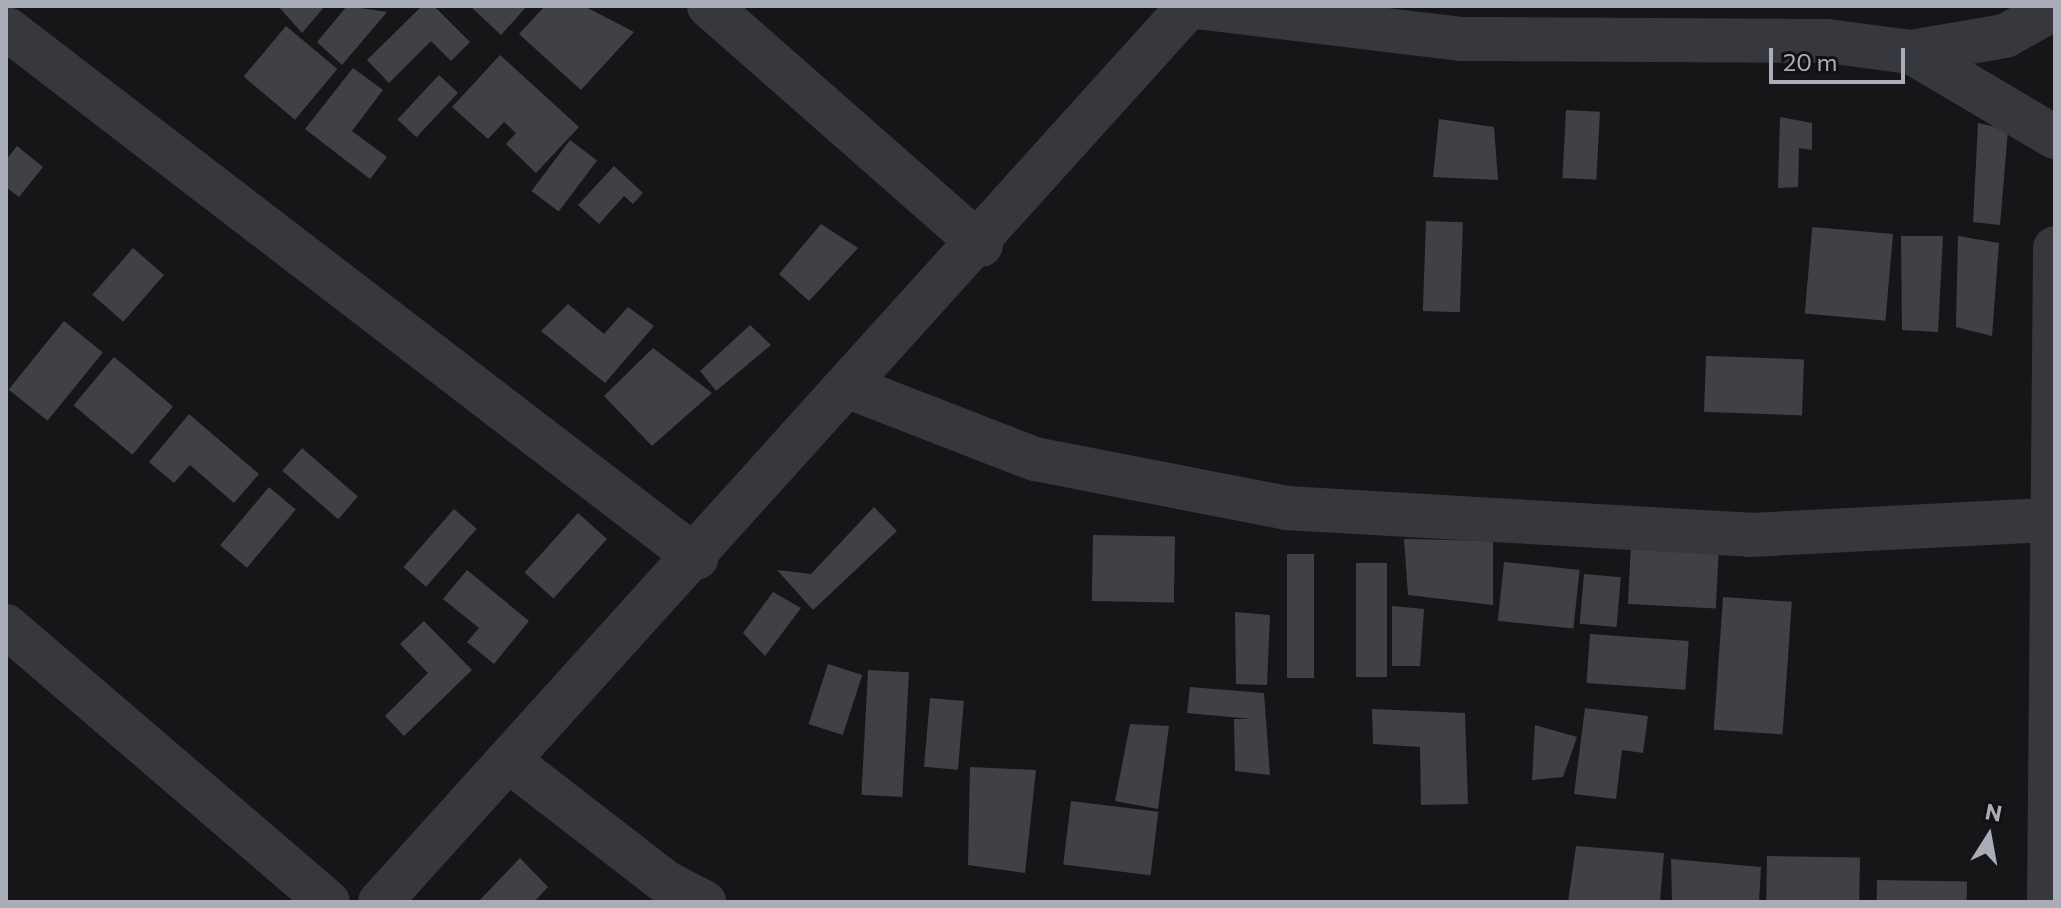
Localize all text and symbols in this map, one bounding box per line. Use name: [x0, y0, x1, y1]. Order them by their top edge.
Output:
scale bar: [1773, 32, 1909, 82]
text: 20 m: [1783, 47, 1837, 76]
north arrow: [1949, 796, 2029, 876]
text: N: [1983, 797, 2004, 827]

